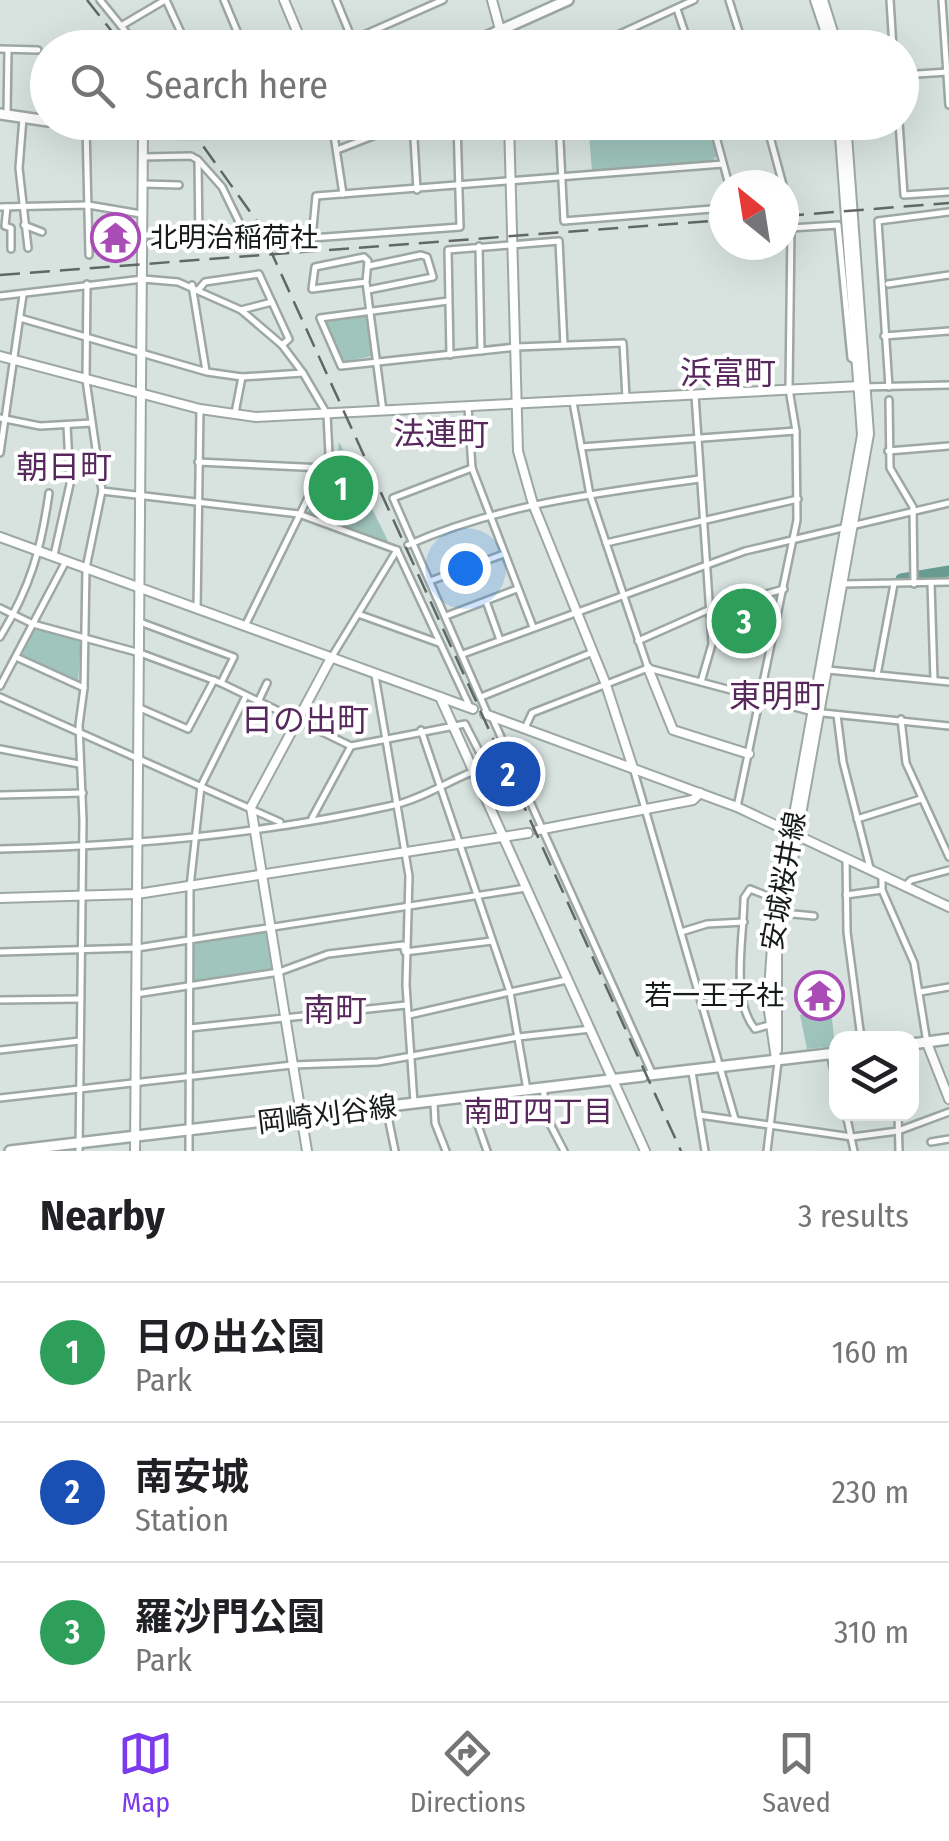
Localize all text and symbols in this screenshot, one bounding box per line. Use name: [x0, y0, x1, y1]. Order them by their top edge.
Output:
search box: [30, 30, 919, 140]
icon: search: [65, 58, 120, 113]
text: Search here: [145, 62, 328, 108]
north arrow: [709, 170, 799, 260]
temple icon: 北明治稲荷社: [89, 211, 141, 263]
place label: 北明治稲荷社: [150, 221, 318, 254]
district label: 浜富町: [680, 354, 776, 392]
district label: 法連町: [393, 415, 489, 453]
district label: 朝日町: [16, 448, 112, 486]
pin: 1: [308, 450, 374, 526]
your location: [440, 543, 491, 594]
pin: 3: [712, 584, 776, 658]
district label: 東明町: [729, 677, 825, 715]
district label: 日の出町: [241, 701, 369, 739]
pin: 2: [476, 736, 540, 812]
street label: 安城桜井線: [755, 809, 812, 953]
temple icon: 若一王子社: [793, 969, 845, 1021]
place label: 若一王子社: [644, 979, 784, 1012]
district label: 南町: [303, 991, 367, 1029]
map controls: [829, 1031, 919, 1121]
button: layers: [829, 1031, 919, 1121]
street label: 岡崎刈谷線: [256, 1090, 399, 1139]
district label: 南町四丁目: [463, 1094, 613, 1130]
text: Nearby: [40, 1191, 165, 1241]
text: 3 results: [798, 1197, 909, 1235]
text: 日の出公園: [135, 1314, 325, 1360]
text: 1: [66, 1333, 79, 1371]
text: 160 m: [832, 1333, 909, 1371]
text: Park: [135, 1361, 192, 1399]
text: 南安城: [135, 1454, 249, 1500]
text: 2: [65, 1473, 80, 1511]
text: 230 m: [832, 1473, 909, 1511]
text: Station: [135, 1501, 229, 1539]
text: 羅沙門公園: [135, 1594, 325, 1640]
text: 3: [65, 1613, 80, 1651]
text: 310 m: [834, 1613, 909, 1651]
text: Park: [135, 1641, 192, 1679]
tab: Map: [118, 1726, 173, 1819]
tab: Directions: [410, 1726, 526, 1819]
tab: Saved: [762, 1726, 831, 1819]

